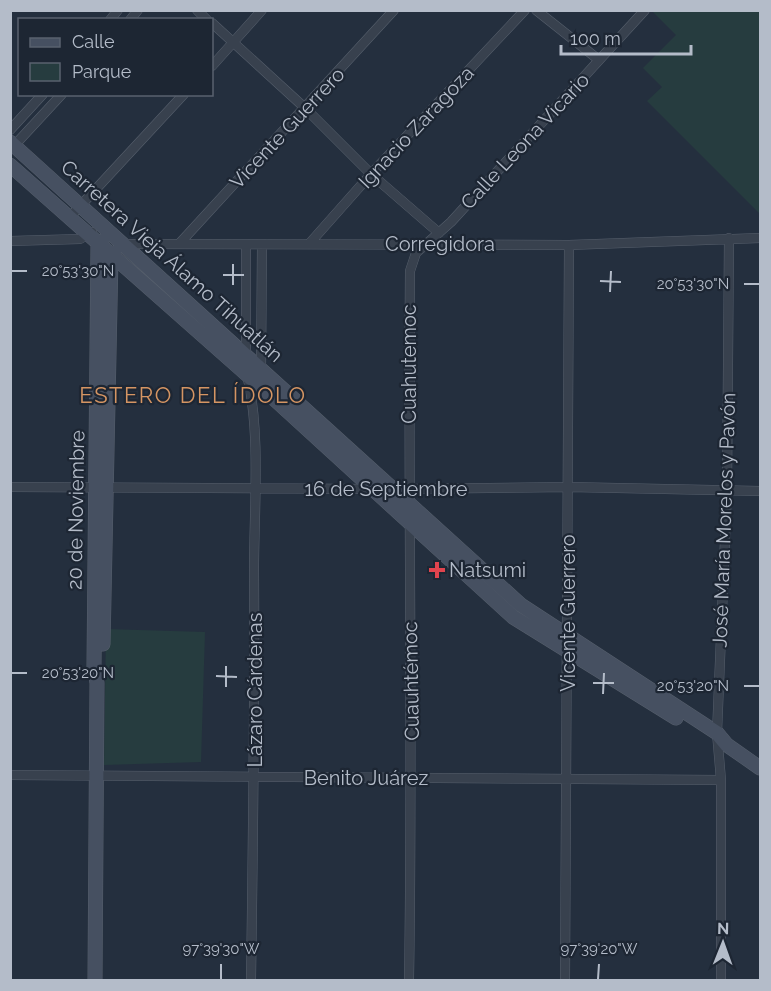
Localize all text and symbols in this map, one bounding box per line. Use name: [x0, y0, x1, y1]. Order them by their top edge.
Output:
legend: [18, 18, 213, 96]
scale bar: [561, 18, 692, 56]
text: 100 m: [570, 28, 621, 49]
text: Calle: [72, 31, 115, 52]
text: Parque: [72, 61, 132, 82]
street label: Ignacio Zaragoza: [353, 61, 479, 193]
street label: Vicente Guerrero: [225, 62, 350, 194]
street label: Calle Leona Vicario: [456, 68, 594, 214]
street label: Carretera Vieja Álamo Tihuatlán: [56, 155, 288, 367]
street label: Corregidora: [385, 232, 495, 256]
text: 20°53'30"N: [42, 262, 114, 280]
text: 20°53'30"N: [657, 275, 729, 293]
street label: Cuahutemoc: [397, 304, 421, 424]
district label: ESTERO DEL ÍDOLO: [79, 382, 307, 408]
street label: José María Morelos y Pavón: [708, 392, 740, 648]
street label: 20 de Noviembre: [63, 430, 89, 590]
street label: 16 de Septiembre: [304, 477, 468, 501]
street label: Vicente Guerrero: [556, 534, 580, 692]
place label: Natsumi: [449, 558, 526, 582]
marker: Natsumi: [430, 563, 444, 577]
street label: Lázaro Cárdenas: [243, 613, 267, 767]
street label: Cuauhtémoc: [398, 621, 424, 741]
text: 20°53'20"N: [42, 664, 114, 682]
text: 20°53'20"N: [657, 677, 729, 695]
street label: Benito Juárez: [304, 766, 428, 790]
north arrow: [693, 913, 753, 973]
text: N: [717, 919, 730, 938]
text: 97°39'30"W: [182, 940, 260, 958]
text: 97°39'20"W: [561, 940, 638, 958]

